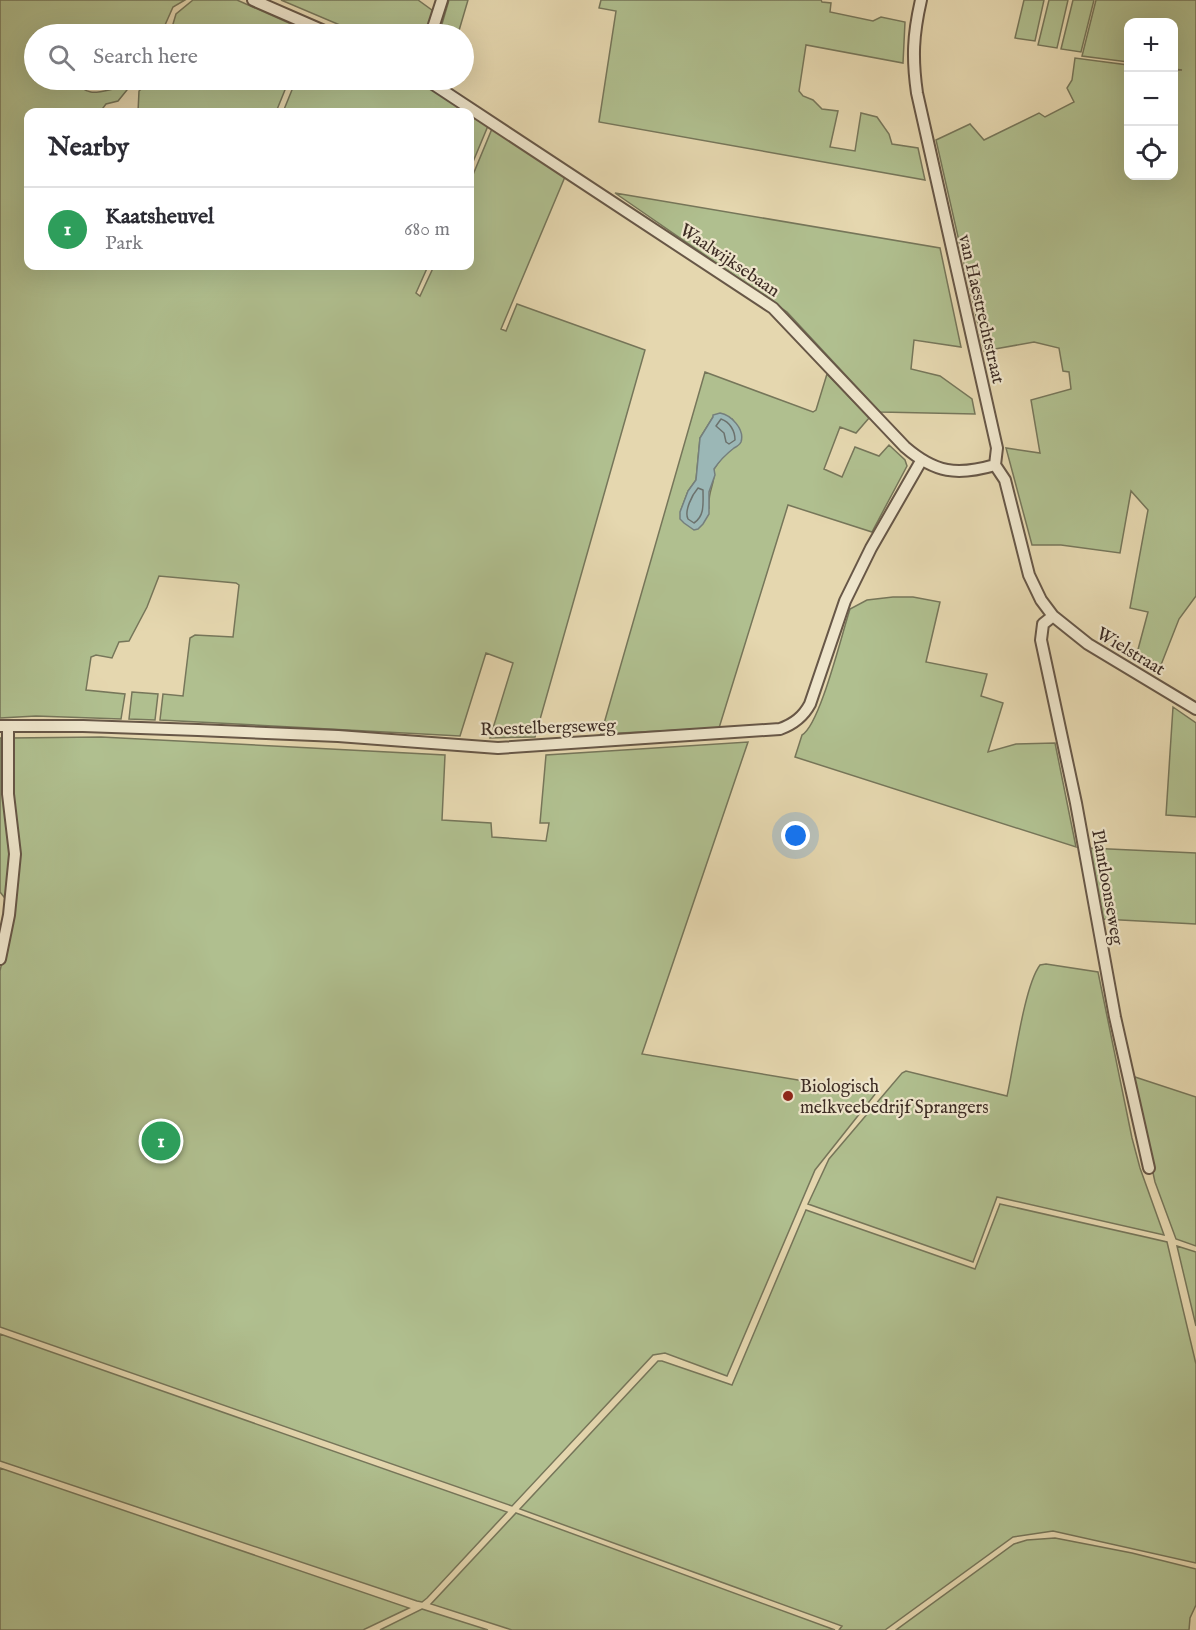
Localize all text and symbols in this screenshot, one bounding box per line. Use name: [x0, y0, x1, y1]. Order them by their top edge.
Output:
map controls: [1124, 18, 1178, 180]
button: +: [1124, 18, 1178, 72]
search box: [24, 24, 474, 90]
icon: search: [45, 41, 78, 74]
text: Search here: [93, 43, 198, 71]
button: −: [1124, 72, 1178, 126]
button: locate: [1124, 126, 1178, 180]
text: Nearby: [48, 131, 129, 164]
text: Kaatsheuvel: [105, 203, 214, 231]
text: 1: [64, 217, 71, 242]
text: 680 m: [404, 217, 450, 242]
street label: Waalwijksebaan: [675, 219, 784, 303]
text: Park: [105, 231, 143, 256]
street label: van Haestrechtstraat: [952, 233, 1009, 386]
street label: Wielstraat: [1092, 623, 1169, 682]
street label: Roestelbergseweg: [480, 715, 617, 742]
your location: [781, 821, 810, 850]
street label: Plantloonseweg: [1085, 828, 1128, 947]
place label: Biologisch melkveebedrijf Sprangers: [800, 1076, 988, 1120]
marker: Biologisch melkveebedrijf Sprangers: [781, 1089, 795, 1103]
pin: 1: [142, 1118, 180, 1164]

